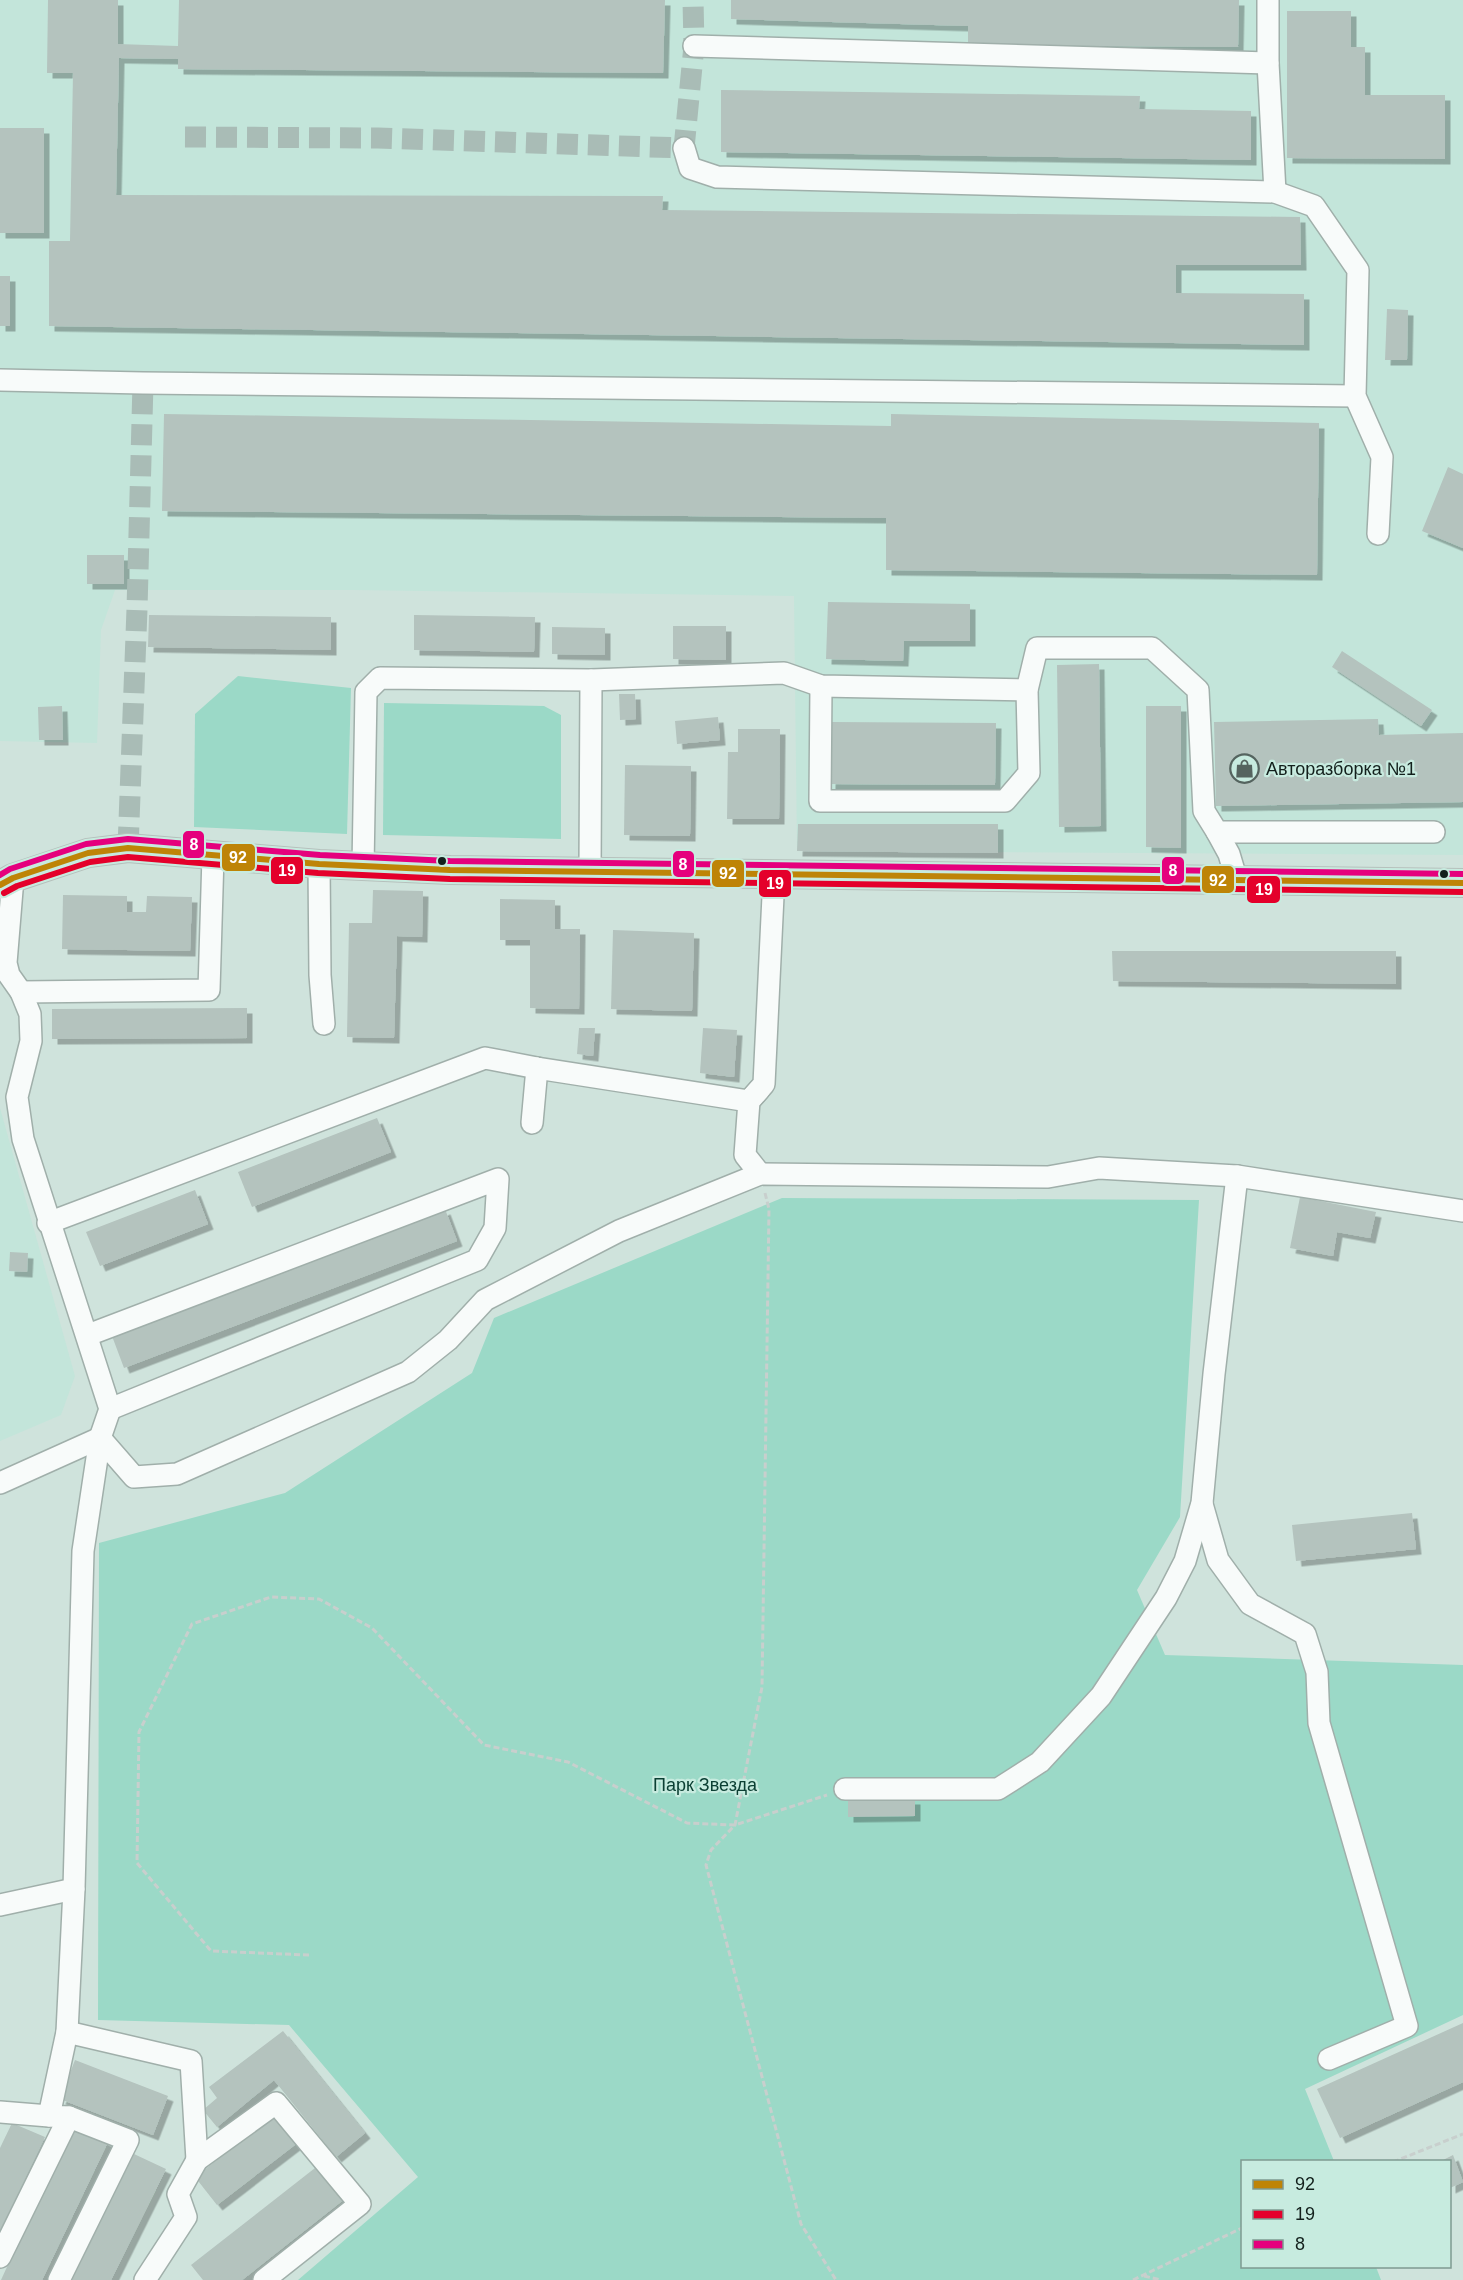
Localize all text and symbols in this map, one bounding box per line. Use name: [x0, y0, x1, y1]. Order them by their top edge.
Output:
shop icon: Авторазборка №1: [1229, 753, 1261, 785]
place label: Авторазборка №1: [1266, 759, 1416, 779]
line badge: 8: [182, 830, 205, 859]
text: 8: [190, 836, 199, 853]
line badge: 92: [221, 843, 256, 872]
text: 92: [229, 849, 247, 866]
line badge: 8: [672, 850, 695, 878]
unlabelled marker: [436, 855, 448, 867]
line badge: 19: [270, 856, 304, 885]
text: 8: [679, 856, 688, 873]
line badge: 8: [1161, 856, 1185, 885]
line badge: 92: [711, 859, 745, 888]
text: 19: [278, 862, 296, 879]
text: 8: [1169, 862, 1178, 879]
text: 92: [719, 865, 737, 882]
line badge: 92: [1201, 865, 1235, 894]
unlabelled marker: [1438, 868, 1450, 880]
line badge: 19: [758, 869, 792, 898]
text: 92: [1209, 872, 1227, 889]
text: 19: [766, 875, 784, 892]
line badge: 19: [1246, 875, 1281, 904]
text: 19: [1255, 881, 1273, 898]
park label: Парк Звезда: [653, 1775, 758, 1795]
legend: [1241, 2160, 1451, 2268]
text: 92: [1295, 2174, 1315, 2194]
text: 19: [1295, 2204, 1315, 2224]
text: 8: [1295, 2234, 1305, 2254]

